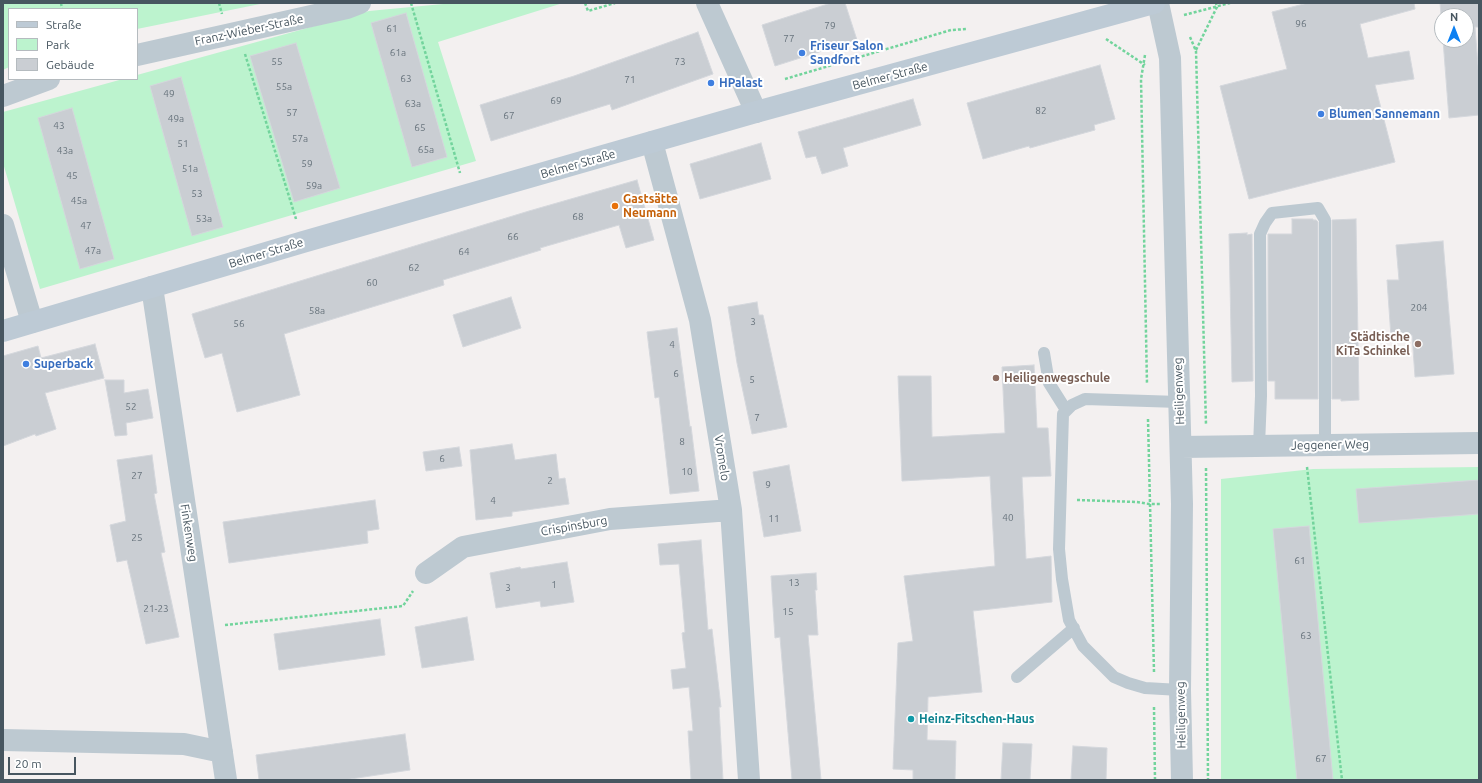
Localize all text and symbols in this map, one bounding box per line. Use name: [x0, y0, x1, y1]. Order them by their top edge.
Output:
legend: [8, 8, 138, 80]
north arrow: [1434, 8, 1474, 48]
street label: Franz-Wieber-Straße: [193, 11, 305, 49]
text: N: [1450, 11, 1458, 23]
text: Straße: [46, 18, 82, 31]
house number: 96: [1295, 18, 1307, 30]
house number: 79: [824, 20, 836, 32]
house number: 61: [386, 23, 398, 35]
house number: 77: [783, 33, 795, 45]
text: Park: [46, 38, 70, 51]
place label: Friseur Salon Sandfort: [810, 39, 883, 67]
house number: 61a: [390, 47, 406, 59]
marker: Friseur Salon Sandfort: [797, 48, 807, 58]
house number: 55: [271, 56, 283, 68]
house number: 73: [674, 56, 686, 68]
text: Gebäude: [46, 58, 94, 71]
street label: Belmer Straße: [851, 59, 929, 93]
house number: 63: [400, 73, 412, 85]
house number: 71: [624, 74, 636, 86]
place label: HPalast: [719, 76, 763, 90]
marker: HPalast: [706, 78, 716, 88]
house number: 55a: [276, 81, 292, 93]
house number: 49: [163, 88, 175, 100]
house number: 69: [550, 95, 562, 107]
house number: 63a: [405, 98, 421, 110]
house number: 82: [1035, 105, 1047, 117]
house number: 57: [286, 107, 298, 119]
place label: Blumen Sannemann: [1329, 107, 1440, 121]
marker: Blumen Sannemann: [1316, 109, 1326, 119]
house number: 67: [503, 110, 515, 122]
house number: 49a: [168, 113, 184, 125]
house number: 43: [53, 120, 65, 132]
house number: 65: [414, 122, 426, 134]
house number: 57a: [292, 133, 308, 145]
house number: 51: [177, 138, 189, 150]
house number: 65a: [418, 144, 434, 156]
house number: 43a: [57, 145, 73, 157]
street label: Belmer Straße: [539, 146, 617, 182]
house number: 59: [301, 158, 313, 170]
house number: 51a: [182, 163, 198, 175]
house number: 45: [66, 170, 78, 182]
house number: 59a: [306, 180, 322, 192]
house number: 53: [191, 188, 203, 200]
place label: Gastsätte Neumann: [623, 192, 678, 220]
house number: 45a: [71, 195, 87, 207]
marker: Gastsätte Neumann: [610, 201, 620, 211]
house number: 68: [572, 211, 584, 223]
house number: 53a: [196, 213, 212, 225]
house number: 47: [80, 220, 92, 232]
house number: 66: [507, 231, 519, 243]
street label: Belmer Straße: [227, 235, 305, 271]
house number: 47a: [85, 245, 101, 257]
house number: 64: [458, 246, 470, 258]
house number: 62: [408, 262, 420, 274]
house number: 60: [366, 277, 378, 289]
house number: 204: [1411, 302, 1427, 314]
house number: 58a: [309, 305, 325, 317]
house number: 3: [750, 316, 756, 328]
house number: 56: [233, 318, 245, 330]
place label: Städtische KiTa Schinkel: [1336, 330, 1410, 358]
house number: 4: [669, 339, 675, 351]
marker: Städtische KiTa Schinkel: [1413, 339, 1423, 349]
place label: Superback: [34, 357, 93, 371]
street label: Heiligenweg: [1171, 357, 1187, 425]
marker: Superback: [21, 359, 31, 369]
house number: 6: [673, 368, 679, 380]
place label: Heiligenwegschule: [1004, 371, 1110, 385]
marker: Heiligenwegschule: [991, 373, 1001, 383]
house number: 5: [749, 374, 755, 386]
house number: 52: [125, 401, 137, 413]
house number: 7: [754, 412, 760, 424]
street label: Vromelo: [711, 434, 733, 482]
house number: 8: [679, 436, 685, 448]
street label: Jeggener Weg: [1291, 437, 1369, 453]
house number: 6: [439, 453, 445, 465]
house number: 10: [681, 466, 693, 478]
house number: 27: [131, 470, 143, 482]
house number: 2: [547, 475, 553, 487]
house number: 9: [765, 479, 771, 491]
house number: 4: [490, 495, 496, 507]
street label: Finkenweg: [177, 503, 201, 563]
house number: 40: [1002, 512, 1014, 524]
street label: Crispinsburg: [540, 513, 608, 539]
house number: 11: [768, 513, 780, 525]
house number: 25: [131, 532, 143, 544]
house number: 61: [1294, 555, 1306, 567]
house number: 13: [788, 577, 800, 589]
house number: 1: [551, 579, 557, 591]
house number: 3: [505, 582, 511, 594]
house number: 21-23: [143, 603, 169, 615]
house number: 15: [782, 606, 794, 618]
house number: 63: [1300, 630, 1312, 642]
street label: Heiligenweg: [1173, 681, 1189, 749]
place label: Heinz-Fitschen-Haus: [919, 712, 1034, 726]
marker: Heinz-Fitschen-Haus: [906, 714, 916, 724]
scale bar: [10, 749, 78, 775]
house number: 67: [1315, 753, 1327, 765]
text: 20 m: [15, 757, 42, 770]

